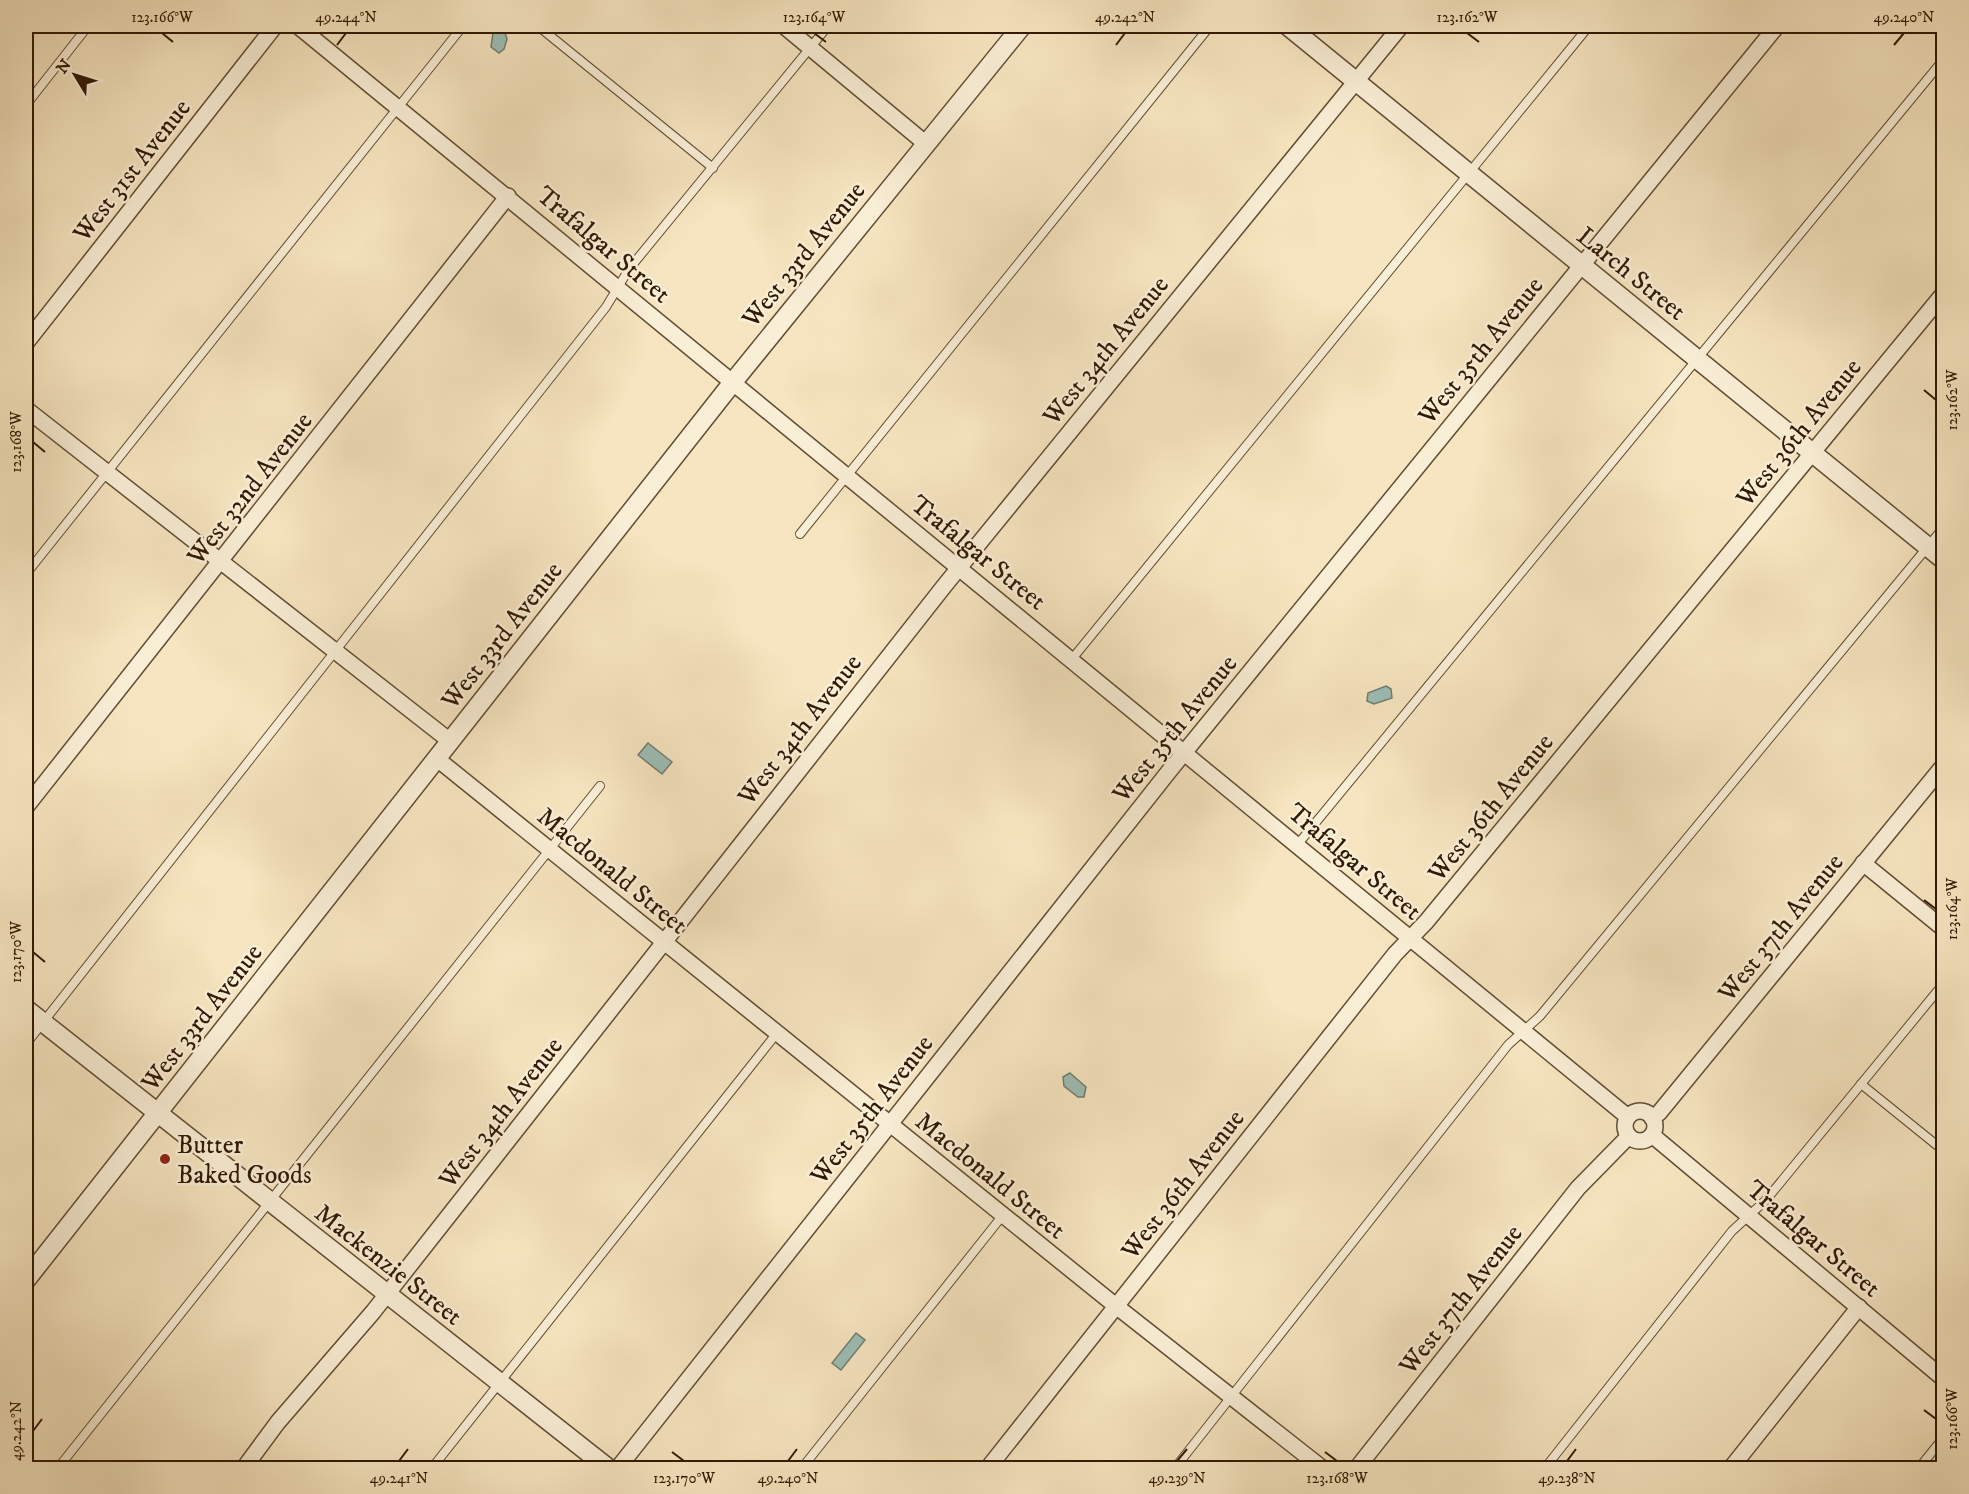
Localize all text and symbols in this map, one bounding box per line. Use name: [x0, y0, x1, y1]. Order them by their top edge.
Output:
text: 123.166°W: [131, 8, 193, 27]
text: 49.244°N: [315, 8, 377, 27]
text: 123.164°W: [783, 8, 845, 27]
text: 49.242°N: [1095, 8, 1155, 27]
text: 123.162°W: [1436, 8, 1498, 27]
text: 49.240°N: [1874, 8, 1934, 27]
north arrow: [45, 45, 105, 105]
text: N: [52, 55, 76, 78]
street label: West 31st Avenue: [65, 93, 198, 250]
street label: West 33rd Avenue: [735, 175, 873, 335]
street label: Trafalgar Street: [529, 179, 677, 311]
street label: Larch Street: [1570, 220, 1692, 328]
street label: West 34th Avenue: [1035, 269, 1177, 433]
street label: West 35th Avenue: [1411, 270, 1551, 432]
street label: West 36th Avenue: [1729, 352, 1869, 515]
text: 123.162°W: [1943, 369, 1962, 431]
street label: West 32nd Avenue: [179, 406, 320, 573]
text: 123.168°W: [7, 411, 26, 473]
street label: Trafalgar Street: [903, 488, 1053, 618]
street label: West 33rd Avenue: [434, 555, 570, 717]
street label: West 34th Avenue: [730, 648, 870, 813]
street label: West 35th Avenue: [1105, 648, 1245, 810]
street label: West 36th Avenue: [1421, 727, 1561, 890]
street label: Trafalgar Street: [1280, 796, 1428, 928]
street label: Macdonald Street: [530, 800, 694, 942]
street label: West 37th Avenue: [1710, 847, 1851, 1010]
text: 123.164°W: [1943, 878, 1962, 940]
text: 123.170°W: [7, 921, 26, 983]
street label: West 33rd Avenue: [134, 937, 270, 1099]
street label: West 35th Avenue: [803, 1028, 941, 1192]
street label: West 34th Avenue: [431, 1031, 571, 1196]
street label: West 36th Avenue: [1114, 1103, 1252, 1267]
street label: Macdonald Street: [908, 1105, 1072, 1247]
place label: Butter Baked Goods: [177, 1129, 312, 1192]
marker: Butter Baked Goods: [158, 1152, 172, 1166]
street label: Trafalgar Street: [1739, 1173, 1887, 1305]
street label: Mackenzie Street: [307, 1197, 469, 1333]
street label: West 37th Avenue: [1392, 1218, 1530, 1383]
text: 123.166°W: [1943, 1388, 1962, 1450]
text: 49.242°N: [7, 1401, 26, 1461]
text: 49.241°N: [370, 1469, 428, 1488]
text: 123.170°W: [653, 1469, 715, 1488]
text: 49.240°N: [758, 1469, 818, 1488]
text: 49.239°N: [1148, 1469, 1206, 1488]
text: 123.168°W: [1306, 1469, 1368, 1488]
text: 49.238°N: [1538, 1469, 1596, 1488]

